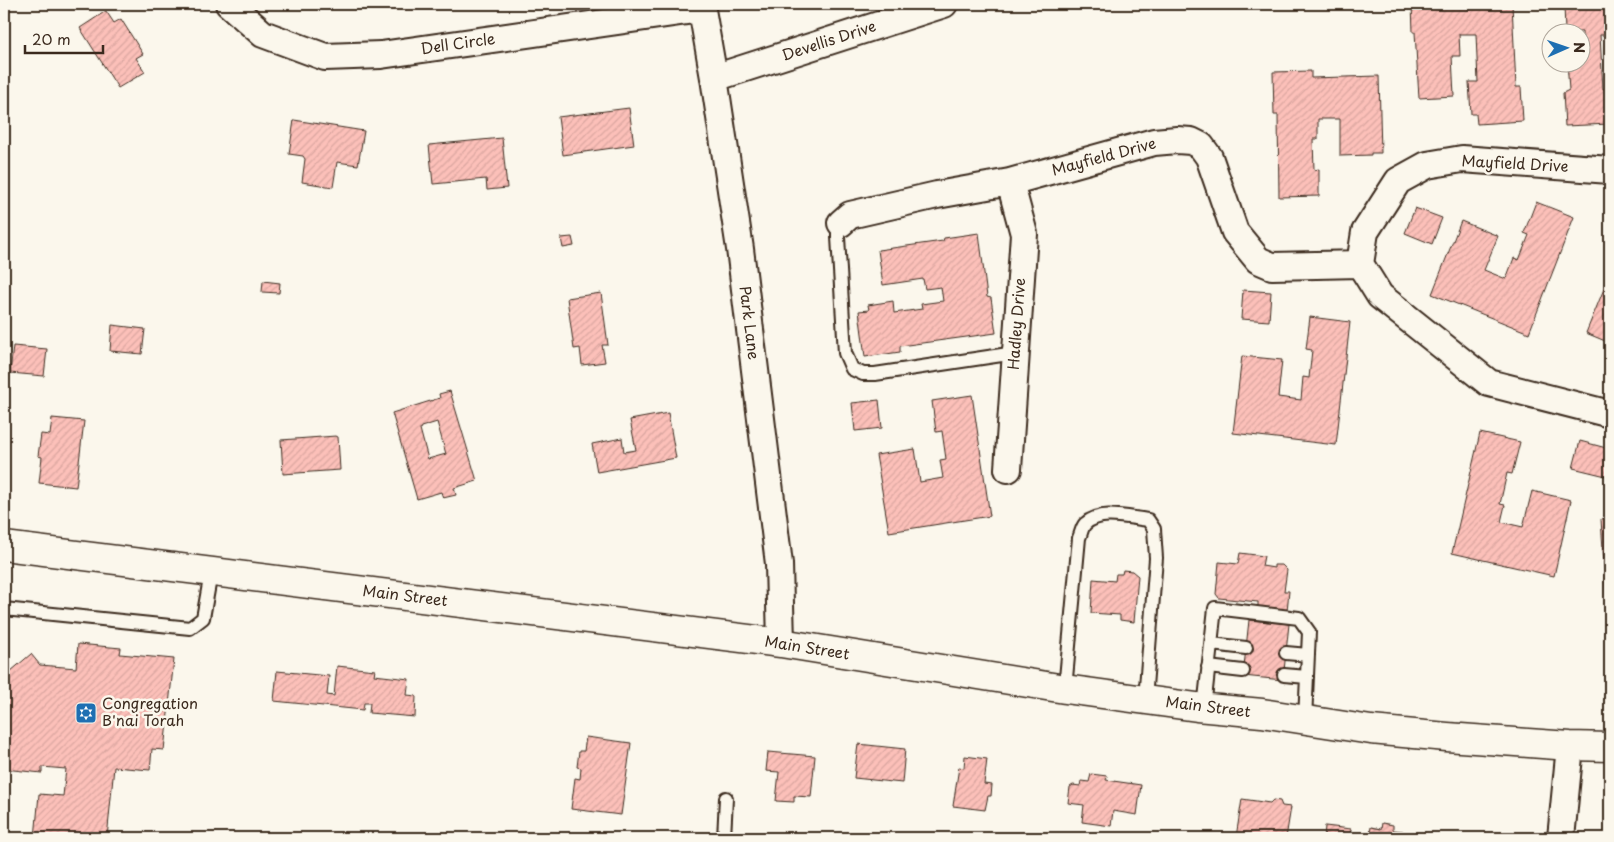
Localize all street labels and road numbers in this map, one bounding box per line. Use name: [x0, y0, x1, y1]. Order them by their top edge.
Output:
street label: Devellis Drive: [778, 14, 879, 66]
street label: Dell Circle: [419, 26, 497, 59]
street label: Mayfield Drive: [1049, 131, 1158, 181]
street label: Mayfield Drive: [1461, 148, 1569, 177]
street label: Hadley Drive: [1001, 277, 1030, 371]
street label: Park Lane: [735, 285, 766, 361]
street label: Main Street: [361, 578, 449, 611]
street label: Main Street: [763, 628, 851, 665]
street label: Main Street: [1164, 689, 1252, 722]

